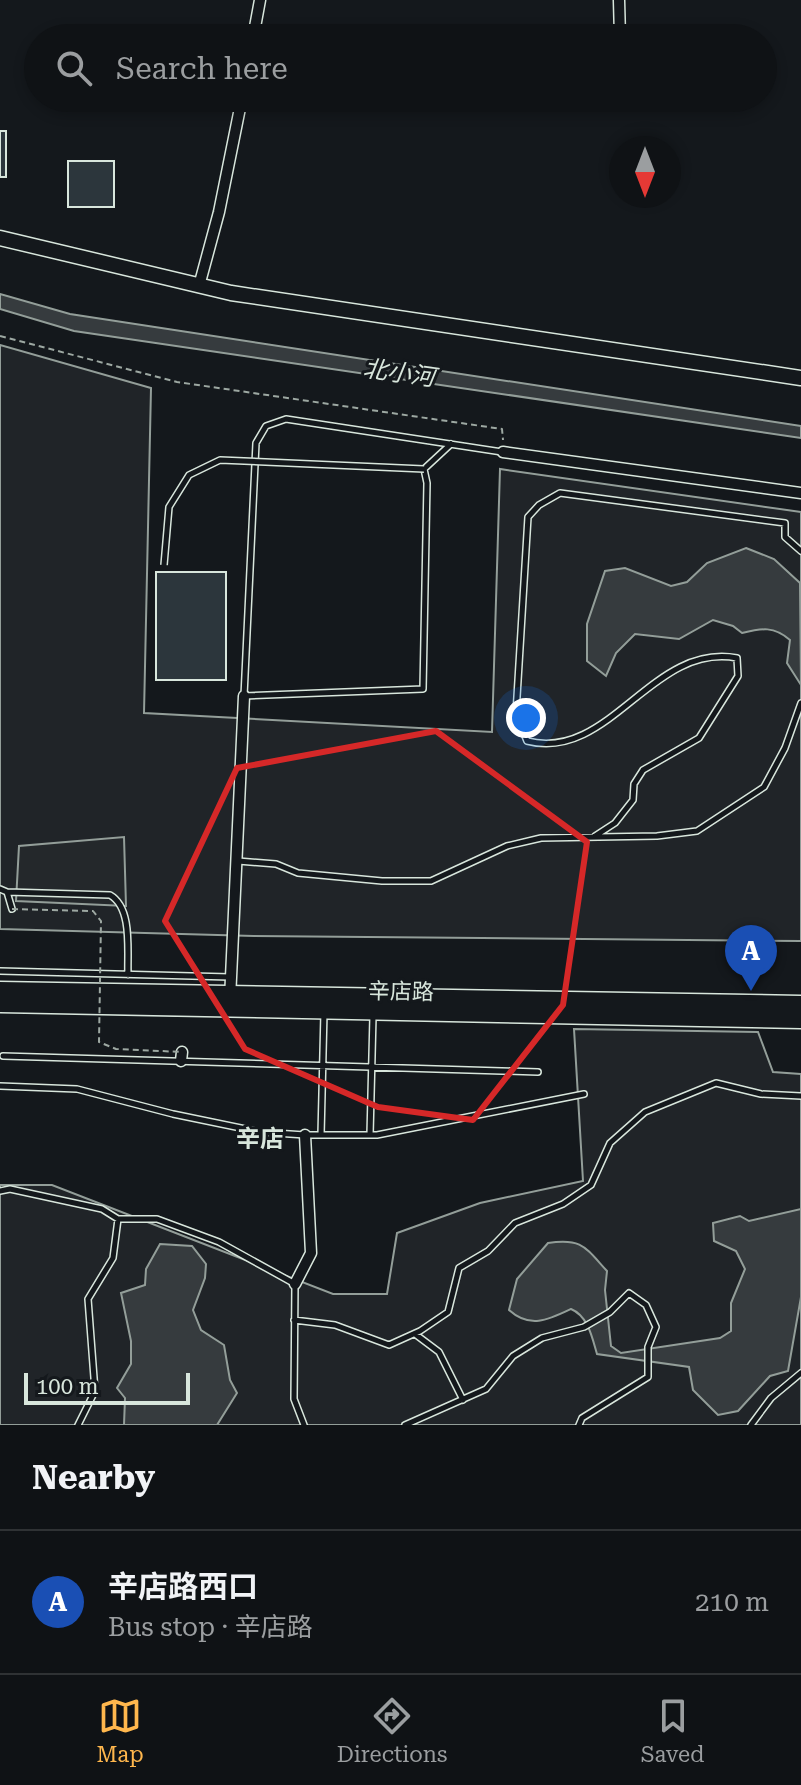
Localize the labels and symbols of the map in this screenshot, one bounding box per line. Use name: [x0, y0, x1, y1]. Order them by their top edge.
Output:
north arrow: [609, 136, 681, 208]
water label: 北小河: [361, 354, 441, 392]
your location: [506, 698, 546, 738]
pin: A: [725, 925, 777, 991]
street label: 辛店路: [368, 978, 434, 1005]
district label: 辛店: [236, 1125, 284, 1153]
scale bar: [24, 1369, 190, 1405]

